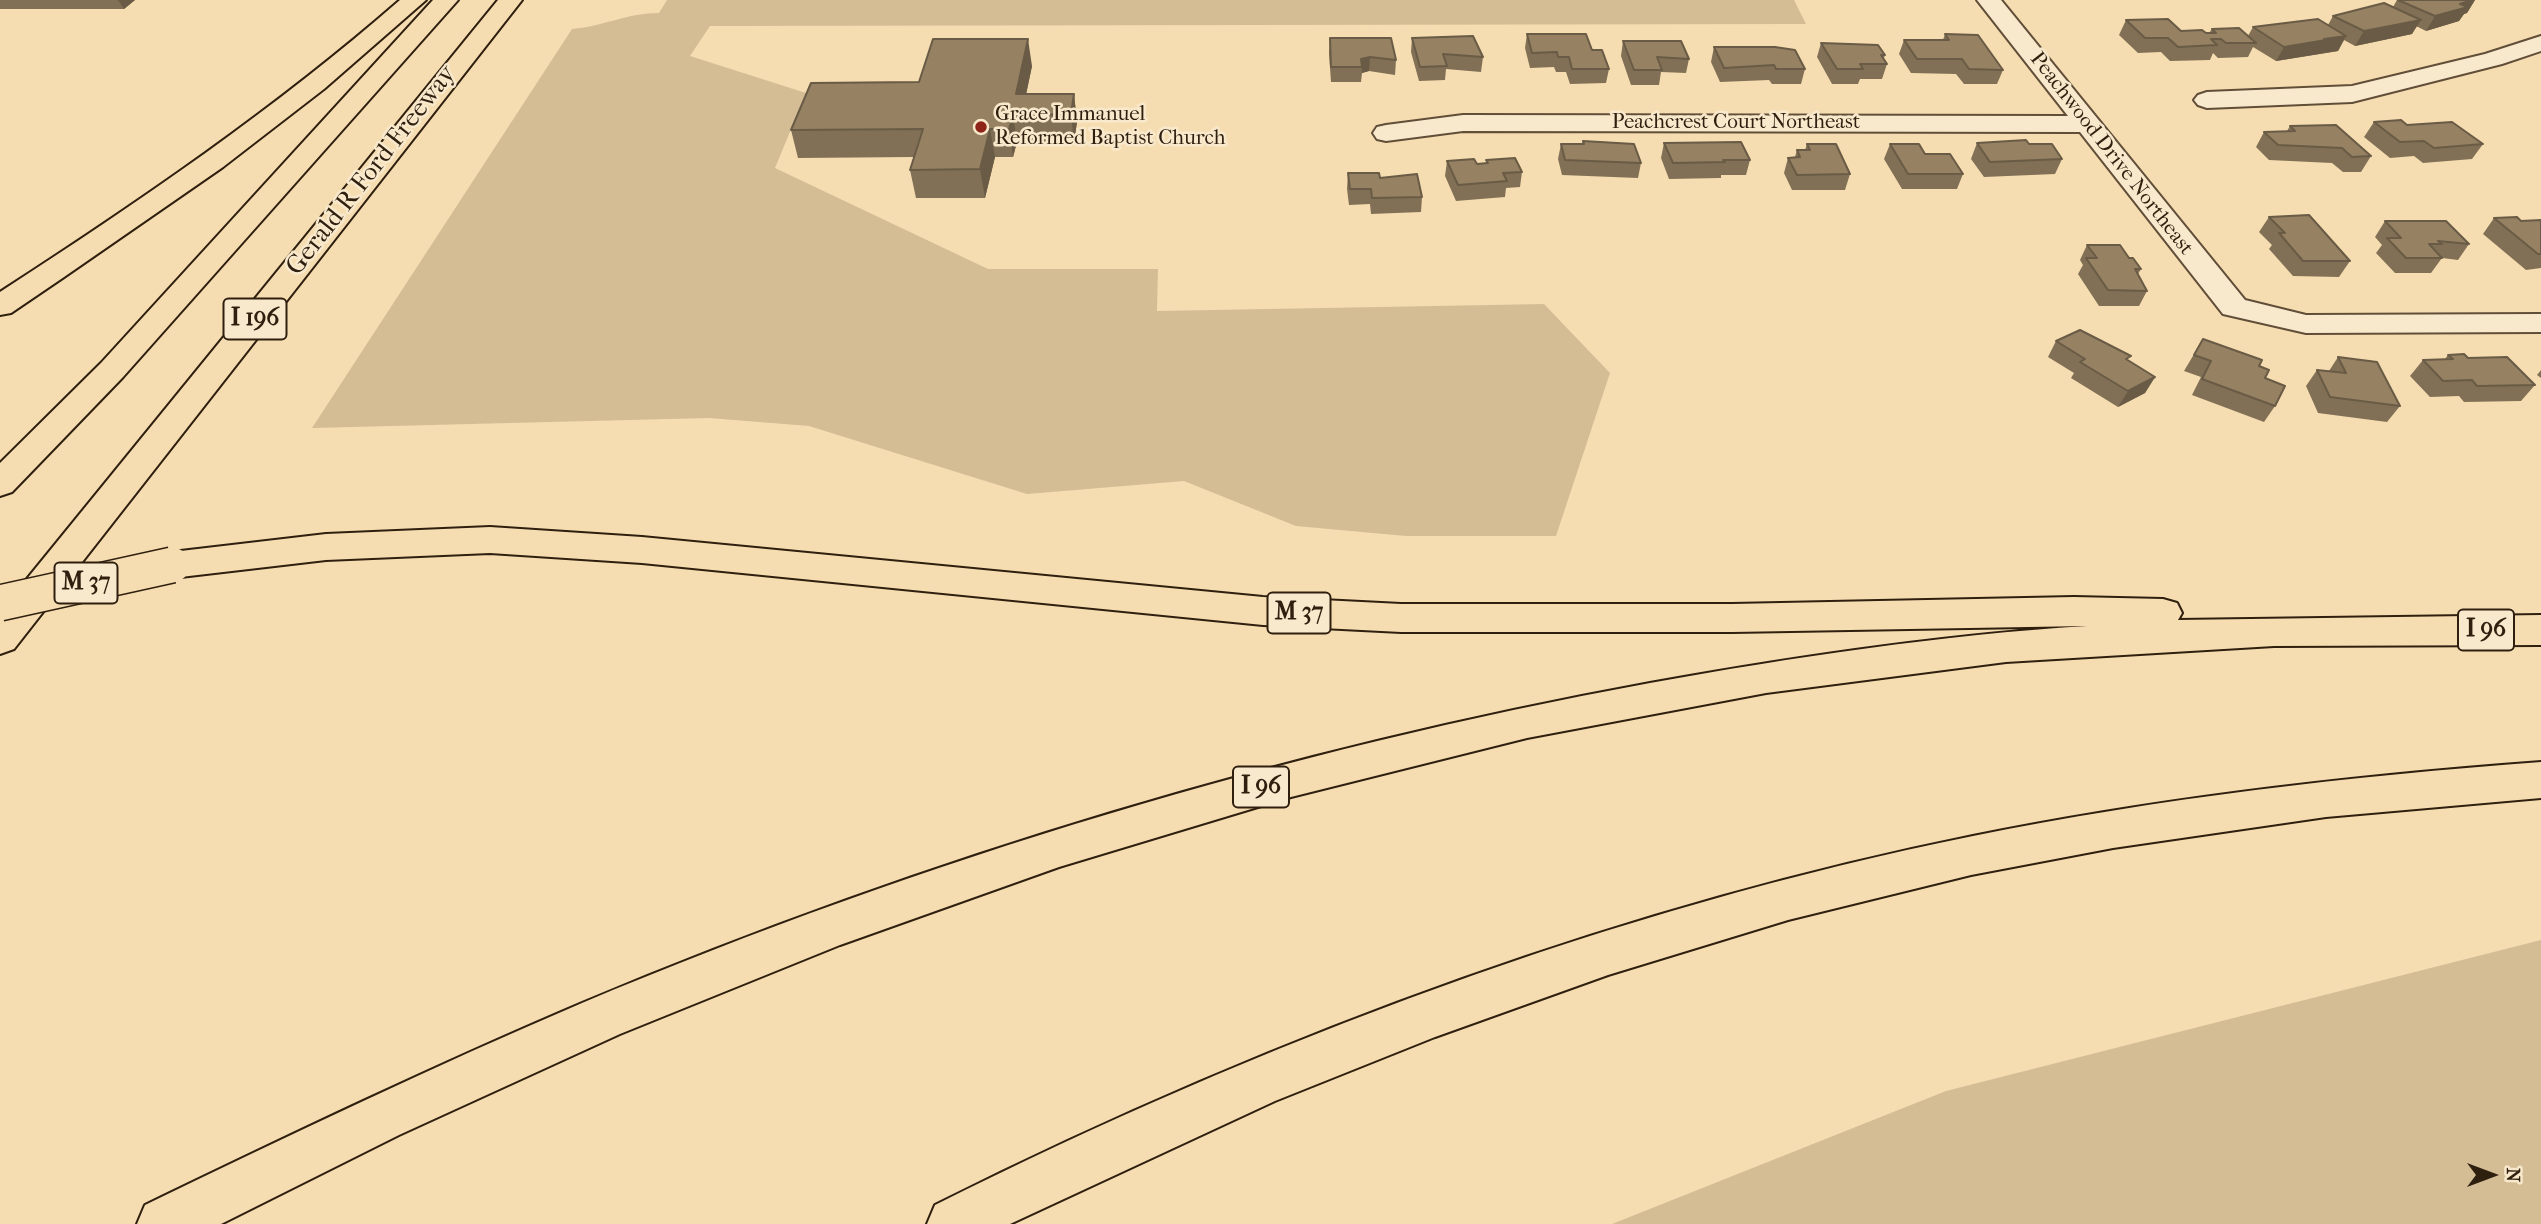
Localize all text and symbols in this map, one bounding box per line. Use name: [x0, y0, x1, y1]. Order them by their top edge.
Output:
street label: Peachwood Drive Northeast: [2024, 47, 2198, 261]
street label: Gerald R Ford Freeway: [280, 60, 464, 282]
place label: Grace Immanuel Reformed Baptist Church: [995, 102, 1226, 152]
street label: Peachcrest Court Northeast: [1612, 110, 1860, 136]
marker: Grace Immanuel Reformed Baptist Church: [973, 119, 989, 135]
road number: I 196: [224, 298, 286, 340]
road number: M 37: [55, 562, 118, 604]
road number: M 37: [1268, 592, 1330, 634]
road number: I 96: [2458, 610, 2514, 650]
road number: I 96: [1233, 766, 1289, 808]
north arrow: [2457, 1140, 2527, 1210]
text: N: [2502, 1168, 2524, 1182]

